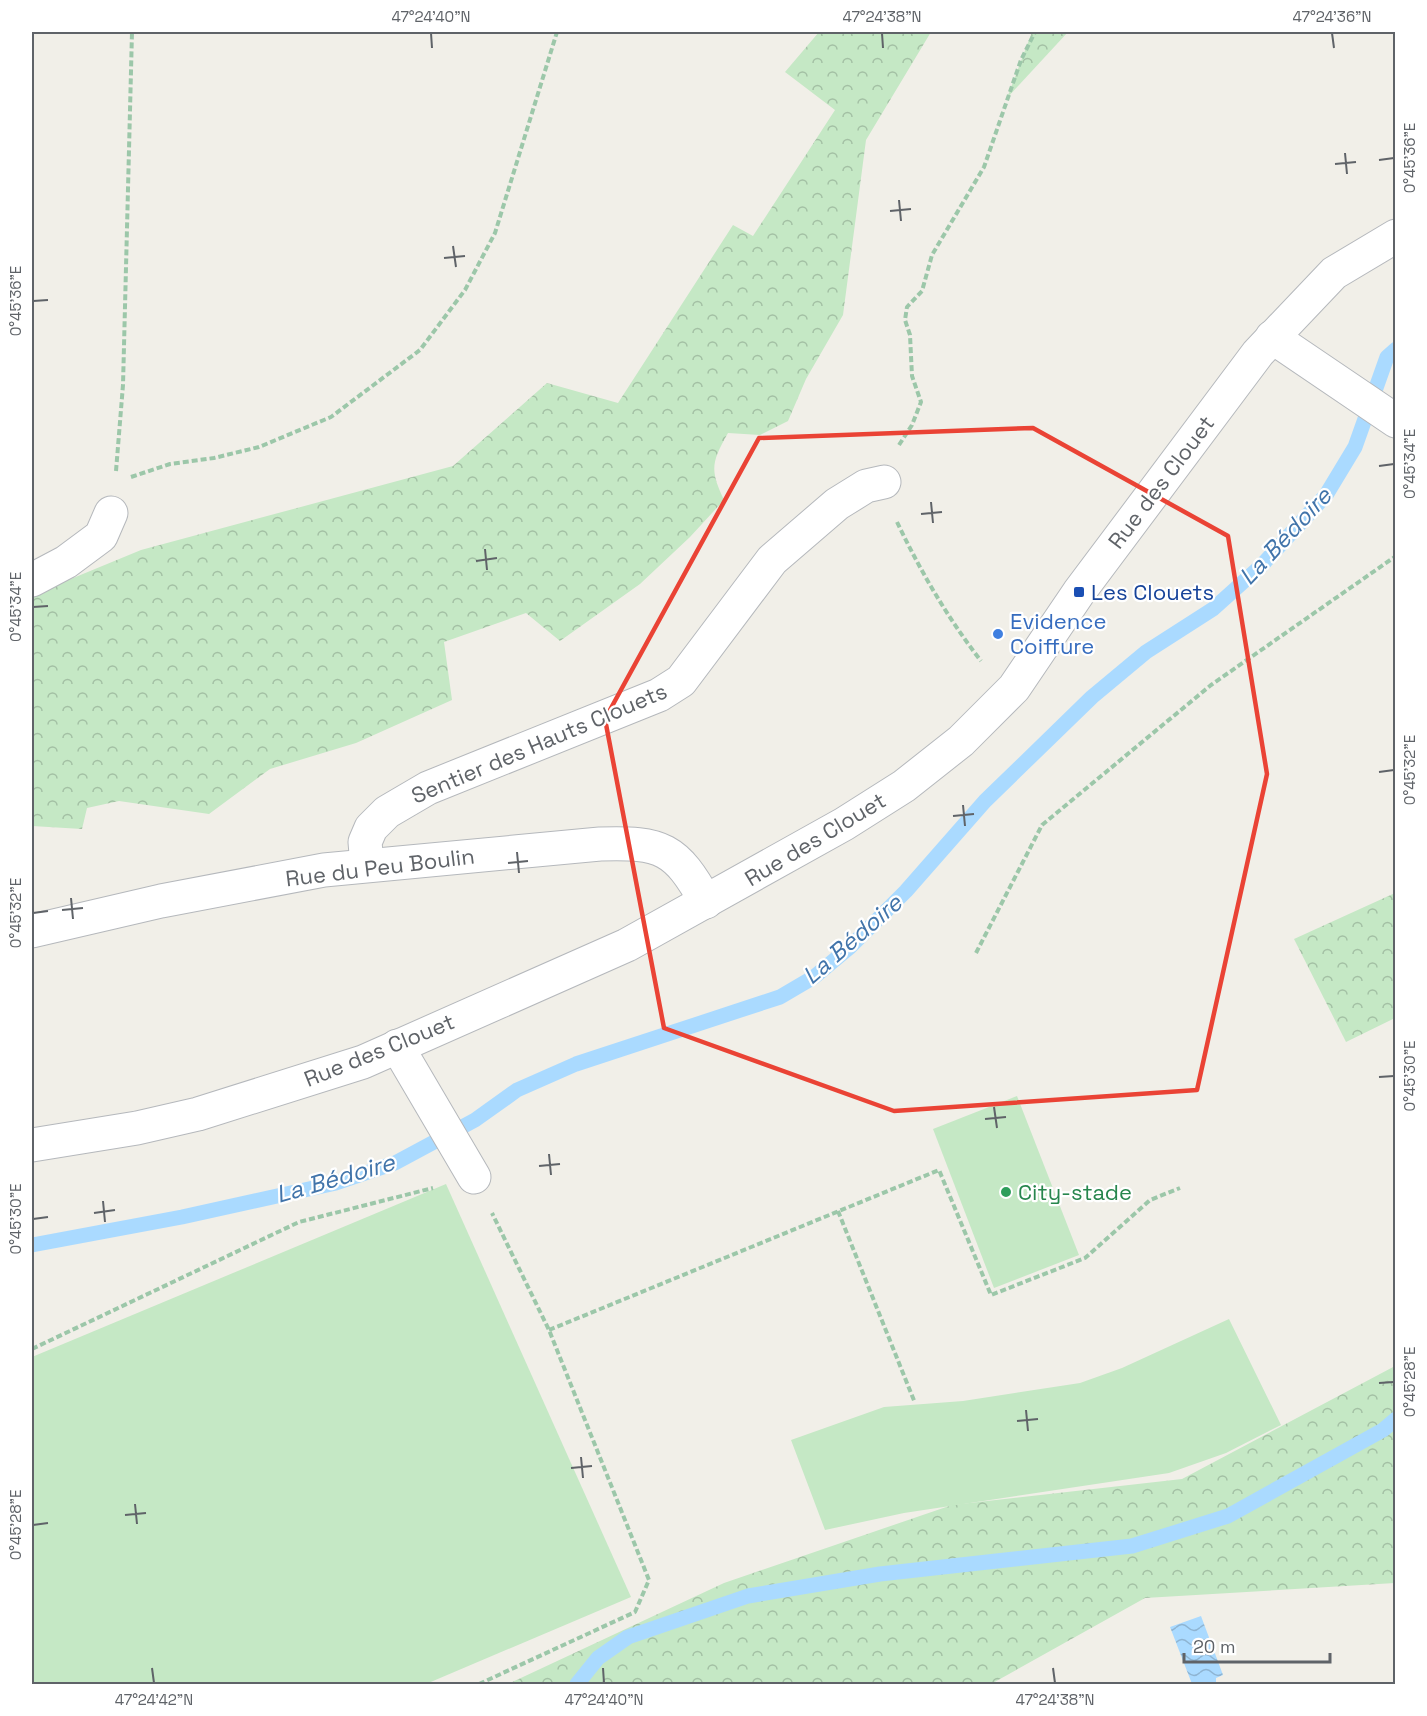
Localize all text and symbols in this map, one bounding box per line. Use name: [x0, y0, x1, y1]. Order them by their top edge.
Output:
text: 47°24'40"N: [392, 7, 470, 26]
text: 47°24'38"N: [842, 7, 922, 26]
text: 47°24'36"N: [1293, 7, 1371, 26]
text: 0°45'36"E: [1400, 123, 1419, 193]
text: 0°45'36"E: [6, 266, 25, 336]
street label: Rue des Clouet: [1102, 410, 1220, 554]
text: 0°45'34"E: [1400, 429, 1419, 499]
water label: La Bédoire: [1232, 480, 1339, 591]
text: 0°45'34"E: [6, 572, 25, 642]
place label: Les Clouets: [1091, 578, 1214, 606]
marker: Les Clouets: [1072, 585, 1086, 599]
place label: Evidence Coiffure: [1010, 607, 1107, 660]
marker: Evidence Coiffure: [991, 627, 1005, 641]
street label: Sentier des Hauts Clouets: [407, 676, 671, 810]
text: 0°45'32"E: [1400, 735, 1419, 805]
street label: Rue des Clouet: [739, 786, 891, 892]
street label: Rue du Peu Boulin: [284, 842, 476, 892]
text: 0°45'32"E: [6, 878, 25, 948]
water label: La Bédoire: [796, 887, 909, 991]
street label: Rue des Clouet: [300, 1007, 458, 1093]
text: 0°45'30"E: [1400, 1041, 1419, 1111]
water label: La Bédoire: [272, 1146, 399, 1210]
place label: City-stade: [1018, 1178, 1132, 1206]
text: 0°45'30"E: [6, 1184, 25, 1254]
marker: City-stade: [999, 1185, 1013, 1199]
text: 0°45'28"E: [1400, 1347, 1419, 1417]
text: 0°45'28"E: [6, 1490, 25, 1560]
scale bar: [1184, 1626, 1330, 1664]
text: 20 m: [1193, 1635, 1236, 1658]
text: 47°24'42"N: [115, 1690, 193, 1709]
text: 47°24'40"N: [565, 1690, 643, 1709]
text: 47°24'38"N: [1015, 1690, 1095, 1709]

